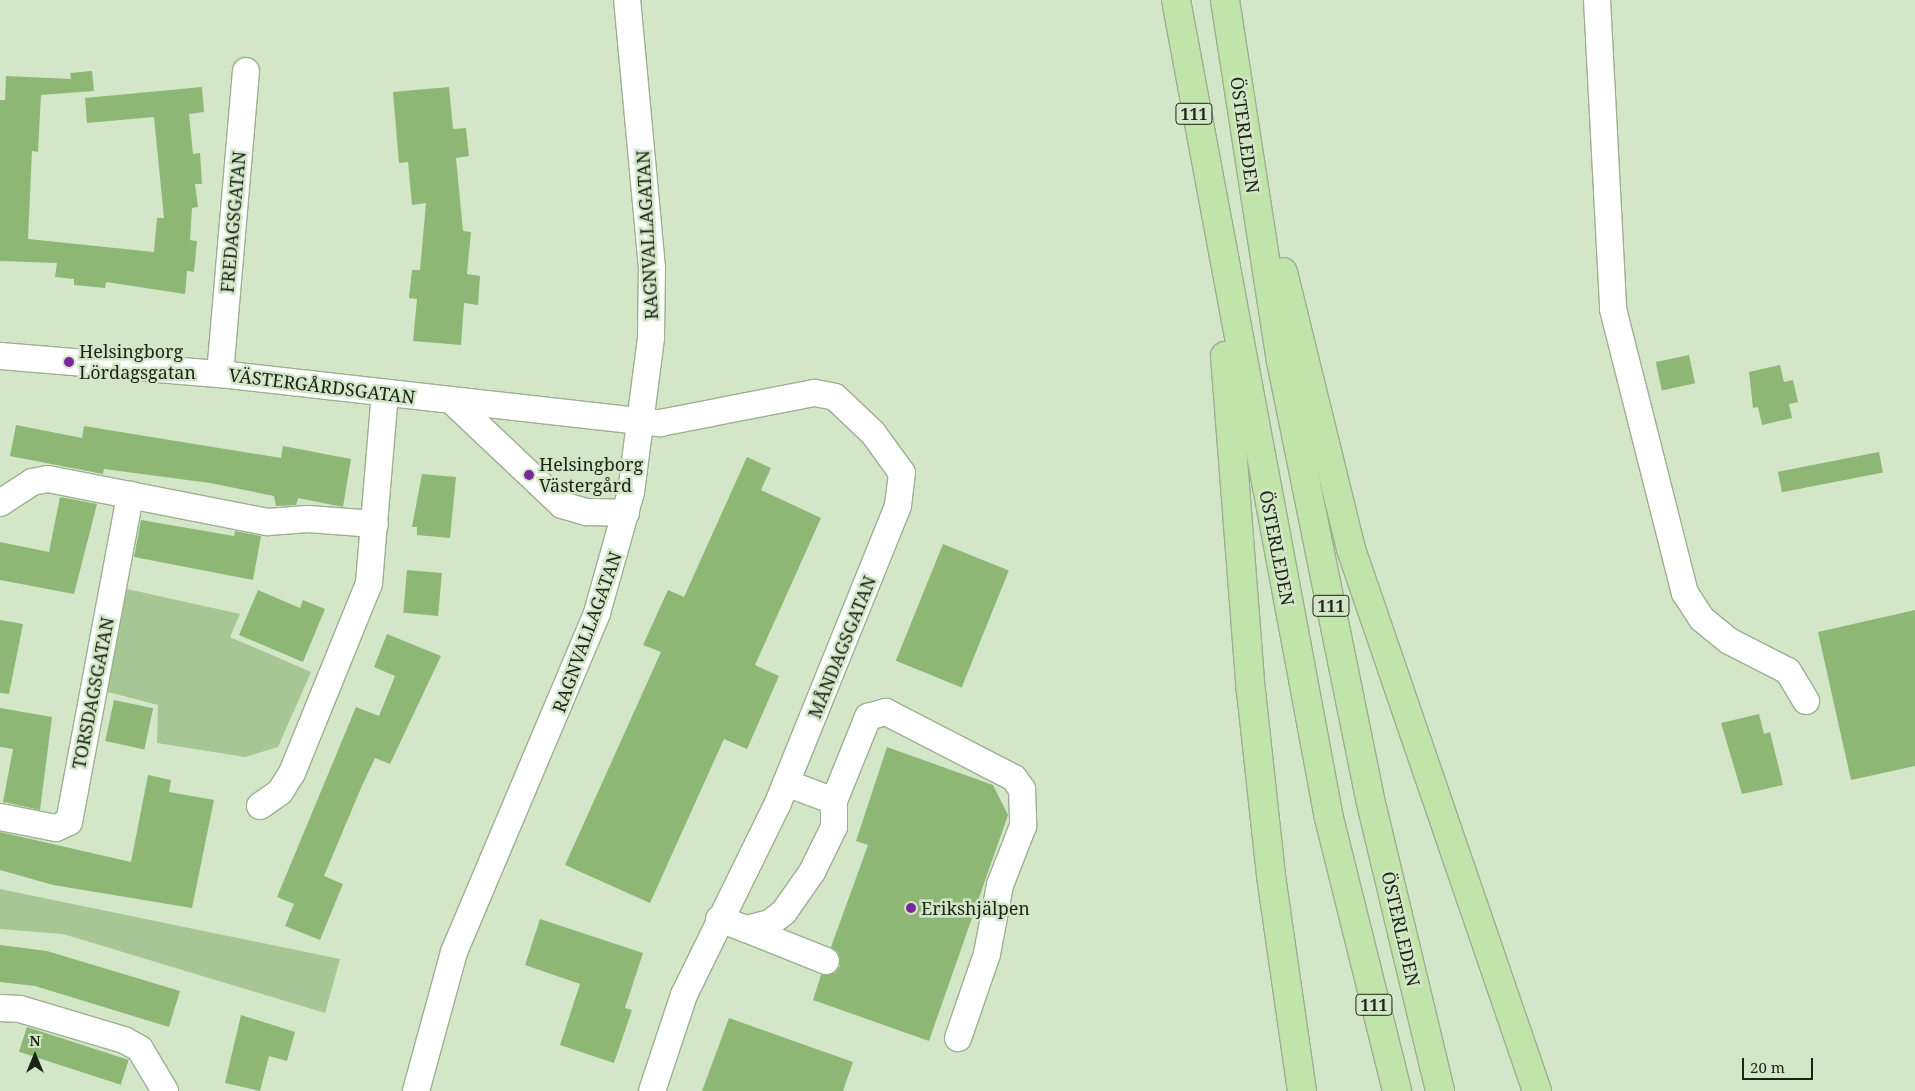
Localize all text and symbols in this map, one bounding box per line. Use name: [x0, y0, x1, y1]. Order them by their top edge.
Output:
street label: ÖSTERLEDEN: [1226, 75, 1264, 195]
road number: 111: [1175, 100, 1213, 128]
street label: FREDAGSGATAN: [216, 150, 250, 294]
street label: RAGNVALLAGATAN: [632, 150, 662, 320]
place label: Helsingborg Lördagsgatan: [79, 341, 196, 384]
marker: Helsingborg Lördagsgatan: [63, 356, 75, 368]
street label: VÄSTERGÅRDSGATAN: [228, 364, 416, 408]
place label: Helsingborg Västergård: [539, 454, 643, 496]
marker: Helsingborg Västergård: [523, 469, 535, 481]
street label: ÖSTERLEDEN: [1255, 488, 1299, 608]
street label: RAGNVALLAGATAN: [548, 549, 626, 715]
street label: MÅNDAGSGATAN: [804, 573, 880, 721]
road number: 111: [1312, 592, 1350, 620]
street label: TORSDAGSGATAN: [68, 615, 118, 771]
street label: ÖSTERLEDEN: [1377, 869, 1425, 989]
place label: Erikshjälpen: [921, 897, 1030, 919]
marker: Erikshjälpen: [905, 902, 917, 914]
road number: 111: [1355, 992, 1393, 1018]
north arrow: [10, 1031, 60, 1081]
text: N: [29, 1031, 41, 1050]
scale bar: [1745, 1048, 1816, 1080]
text: 20 m: [1750, 1057, 1785, 1077]

